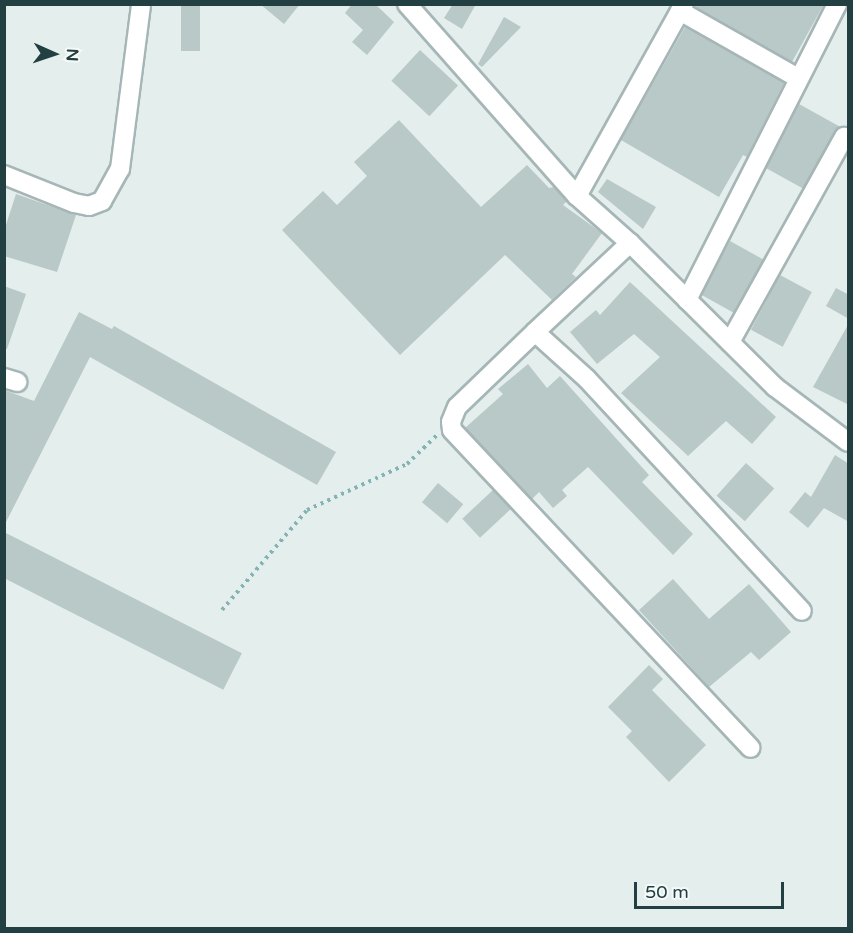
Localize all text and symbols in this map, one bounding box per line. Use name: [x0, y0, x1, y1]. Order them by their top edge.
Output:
north arrow: [24, 24, 84, 84]
text: N: [62, 48, 82, 62]
scale bar: [637, 870, 787, 908]
text: 50 m: [645, 881, 689, 903]

